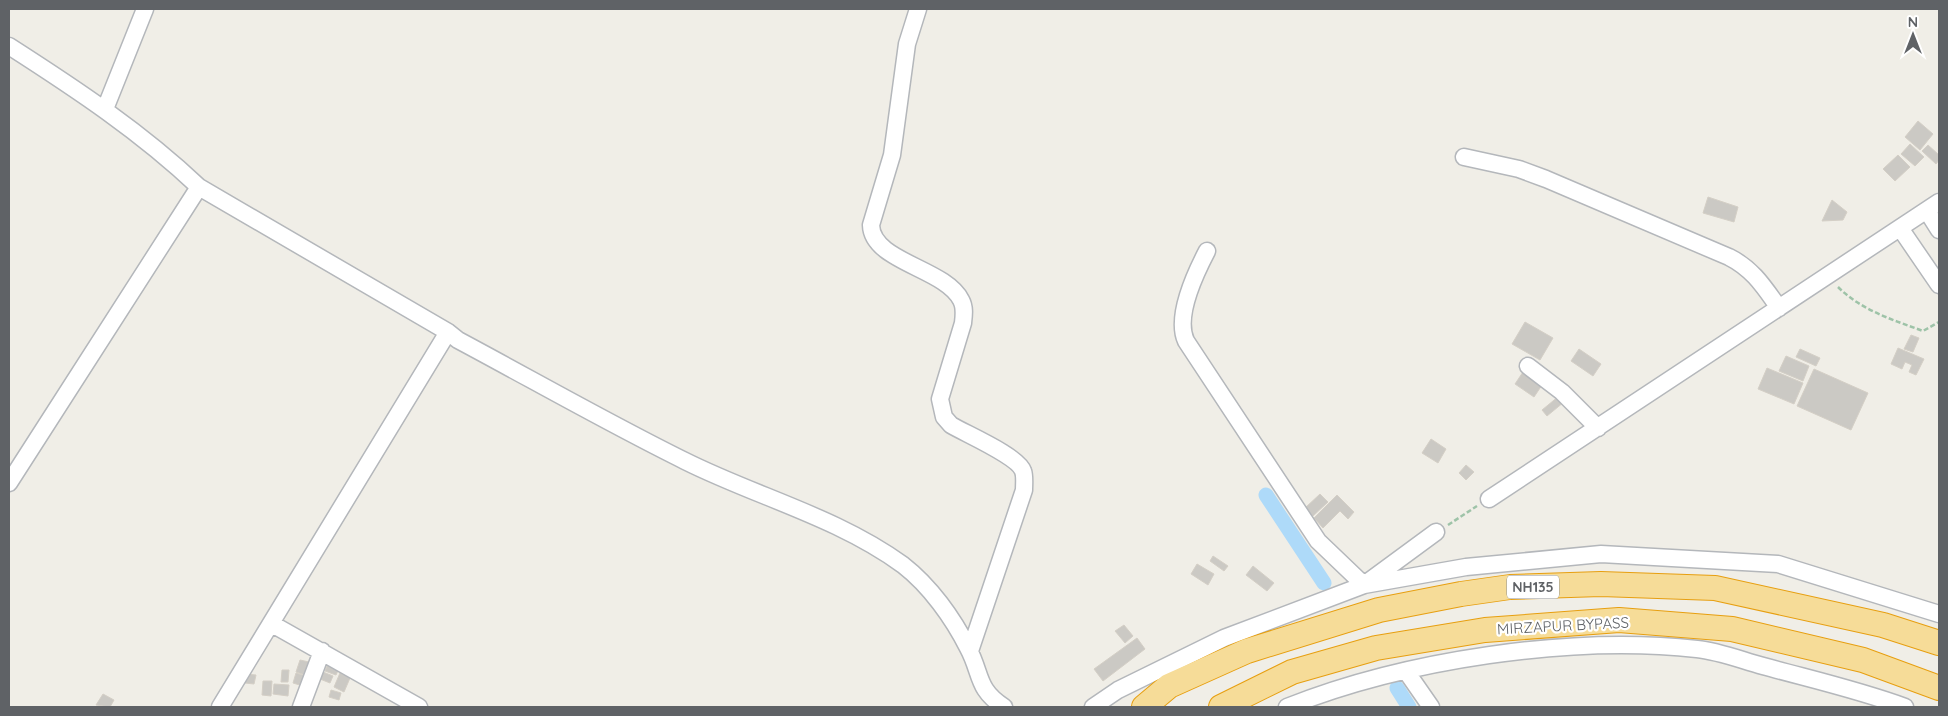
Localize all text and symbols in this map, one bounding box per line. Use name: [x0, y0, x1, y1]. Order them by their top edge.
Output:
north arrow: [1888, 10, 1938, 60]
text: N: [1908, 13, 1918, 31]
road number: NH135: [1507, 576, 1559, 598]
street label: MIRZAPUR BYPASS: [1497, 613, 1629, 638]

